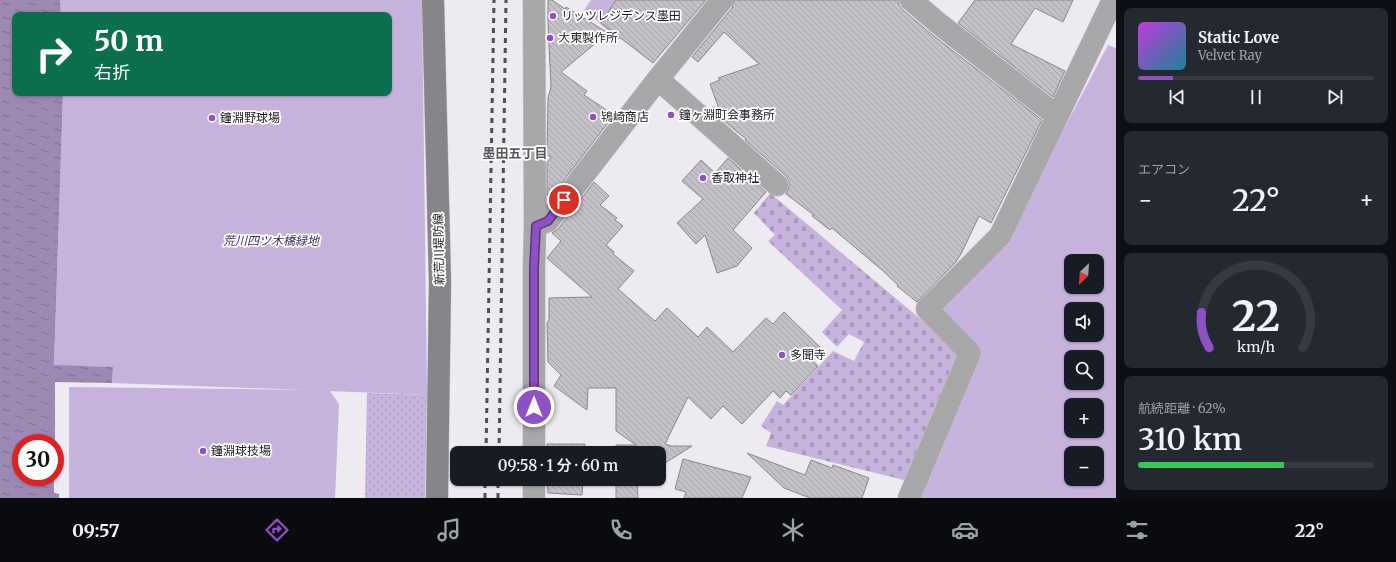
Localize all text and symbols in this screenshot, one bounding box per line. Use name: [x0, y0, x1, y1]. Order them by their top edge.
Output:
place label: リッツレジデンス墨田: [561, 8, 681, 23]
marker: リッツレジデンス墨田: [548, 11, 558, 21]
text: 50 m: [94, 23, 163, 59]
icon: right: [28, 28, 80, 80]
text: Static Love: [1198, 28, 1279, 47]
place label: 大東製作所: [558, 30, 618, 45]
marker: 大東製作所: [545, 33, 555, 43]
text: Velvet Ray: [1198, 47, 1262, 64]
text: 右折: [94, 61, 130, 84]
icon: previous: [1166, 86, 1188, 108]
icon: pause: [1245, 86, 1267, 108]
icon: next: [1324, 86, 1346, 108]
place label: 鐘ヶ淵町会事務所: [679, 107, 775, 122]
place label: 鴇崎商店: [601, 109, 649, 124]
place label: 鐘淵野球場: [220, 110, 280, 125]
marker: 鐘ヶ淵町会事務所: [666, 110, 676, 120]
marker: 鴇崎商店: [588, 112, 598, 122]
marker: 鐘淵野球場: [207, 113, 217, 123]
district label: 墨田五丁目: [482, 145, 548, 162]
text: エアコン: [1138, 161, 1190, 178]
place label: 香取神社: [711, 170, 759, 185]
marker: 香取神社: [698, 173, 708, 183]
text: 22°: [1232, 181, 1280, 219]
pin: [547, 183, 581, 217]
text: −: [1138, 186, 1153, 214]
text: +: [1359, 186, 1374, 214]
icon: arrive: [553, 189, 575, 211]
street label: 新荒川堤防線: [430, 213, 447, 285]
park label: 荒川四ツ木橋緑地: [223, 233, 321, 248]
north arrow: [1064, 254, 1104, 294]
map controls: [1064, 254, 1104, 486]
text: 22: [1232, 290, 1280, 342]
button: sound: [1064, 302, 1104, 342]
text: km/h: [1237, 338, 1275, 356]
place label: 多聞寺: [790, 347, 826, 362]
marker: 多聞寺: [777, 350, 787, 360]
button: search: [1064, 350, 1104, 390]
position arrow: [513, 386, 555, 428]
button: +: [1064, 398, 1104, 438]
text: 航続距離 · 62%: [1138, 400, 1226, 417]
text: 310 km: [1138, 420, 1242, 458]
speed limit sign: 30: [12, 434, 64, 486]
place label: 鐘淵球技場: [211, 443, 271, 458]
marker: 鐘淵球技場: [198, 446, 208, 456]
button: −: [1064, 446, 1104, 486]
text: 09:58 · 1 分 · 60 m: [498, 456, 618, 475]
icon: directions: [263, 516, 291, 544]
icon: music: [435, 516, 463, 544]
icon: phone: [607, 516, 635, 544]
icon: climate: [779, 516, 807, 544]
icon: car: [951, 516, 979, 544]
icon: filters: [1123, 516, 1151, 544]
text: 09:57: [72, 519, 119, 542]
text: 22°: [1295, 519, 1324, 542]

